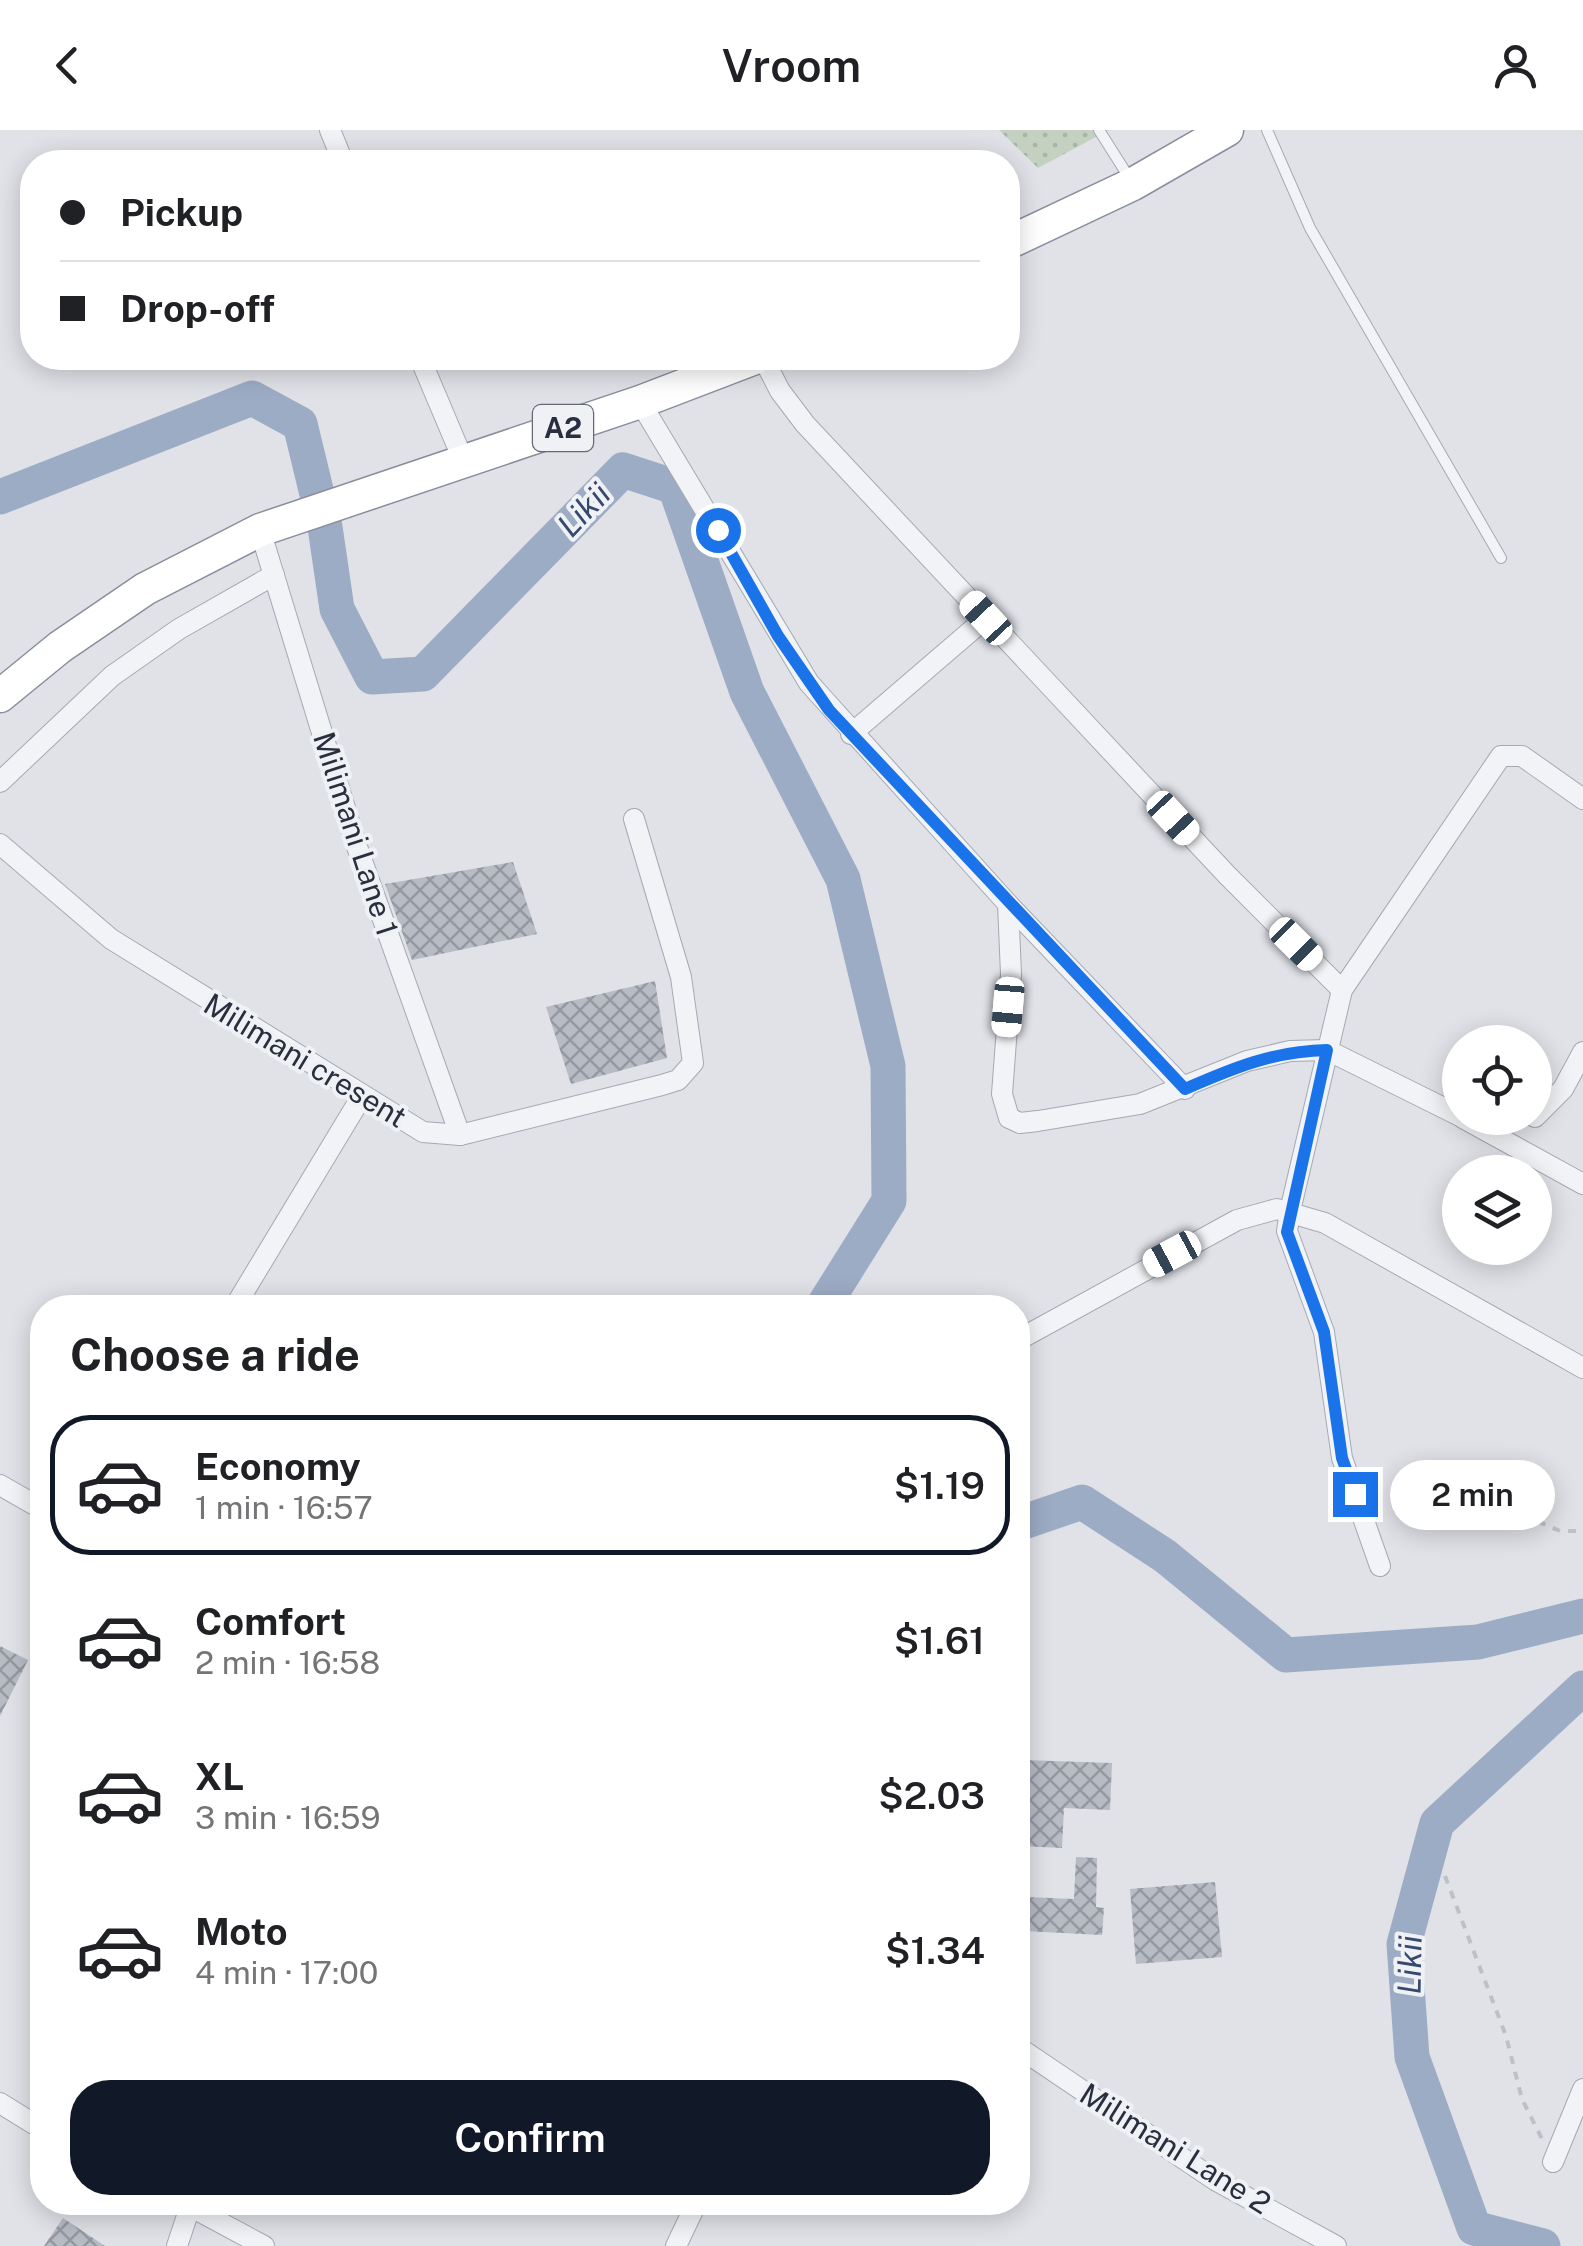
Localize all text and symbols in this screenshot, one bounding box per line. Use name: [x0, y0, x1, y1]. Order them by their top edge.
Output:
icon: back: [40, 38, 95, 93]
icon: person: [1488, 38, 1543, 93]
text: Vroom: [722, 39, 861, 92]
text: Pickup: [120, 190, 243, 235]
text: Drop-off: [120, 286, 275, 331]
road number: A2: [533, 405, 593, 451]
water label: Likii: [550, 475, 618, 544]
route start: [696, 508, 741, 553]
car: [955, 586, 1017, 650]
street label: Milimani Lane 1: [306, 727, 406, 940]
car: [1142, 786, 1204, 850]
car: [1264, 912, 1328, 976]
car: [990, 976, 1026, 1038]
street label: Milimani cresent: [198, 986, 413, 1135]
map controls: [1442, 1025, 1552, 1265]
button: locate: [1442, 1025, 1552, 1135]
button: layers: [1442, 1155, 1552, 1265]
car: [1138, 1227, 1206, 1281]
text: Choose a ride: [70, 1328, 360, 1381]
icon: car: [75, 1440, 165, 1530]
text: Economy: [195, 1444, 361, 1489]
callout: 2 min: [1390, 1459, 1555, 1529]
text: $1.19: [894, 1463, 985, 1508]
route end: [1333, 1472, 1378, 1517]
text: 2 min: [1431, 1476, 1514, 1513]
text: 1 min · 16:57: [195, 1489, 373, 1526]
icon: car: [75, 1595, 165, 1685]
text: Comfort: [195, 1599, 346, 1644]
text: $1.61: [894, 1618, 985, 1663]
text: 2 min · 16:58: [195, 1644, 380, 1681]
icon: car: [75, 1750, 165, 1840]
text: XL: [195, 1754, 244, 1799]
text: $2.03: [878, 1773, 985, 1818]
text: 3 min · 16:59: [195, 1799, 381, 1836]
icon: car: [75, 1905, 165, 1995]
text: Moto: [195, 1909, 288, 1954]
text: $1.34: [885, 1928, 985, 1973]
water label: Likii: [1390, 1935, 1429, 1995]
text: 4 min · 17:00: [195, 1954, 378, 1991]
street label: Milimani Lane 2: [1074, 2075, 1277, 2221]
button: Confirm: [70, 2080, 990, 2195]

